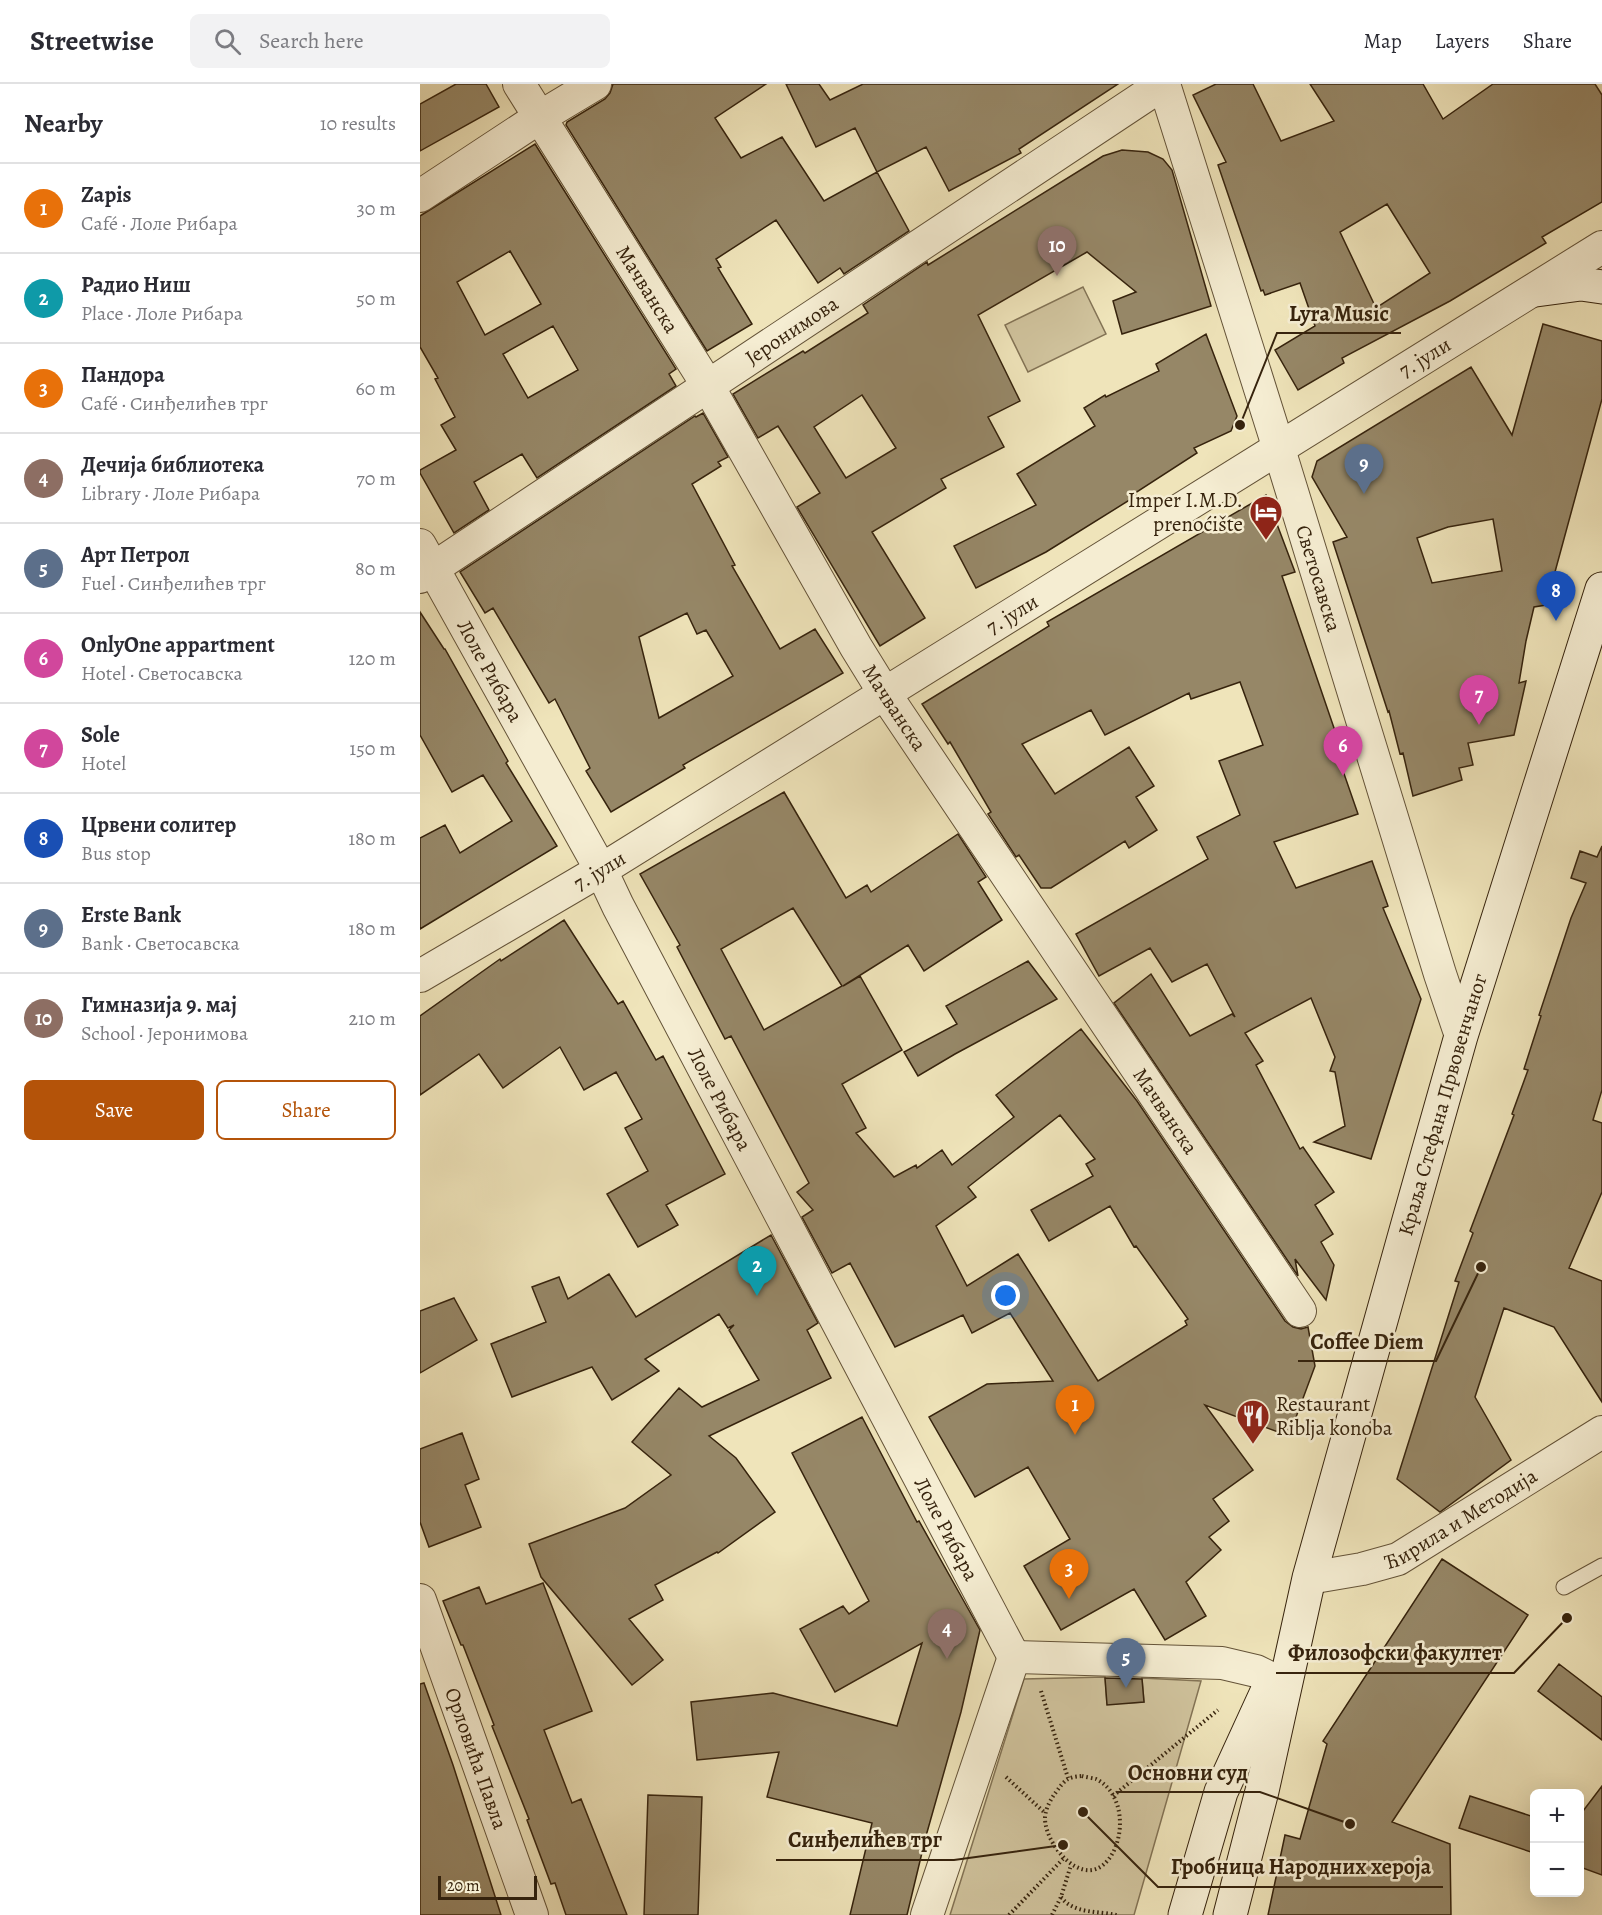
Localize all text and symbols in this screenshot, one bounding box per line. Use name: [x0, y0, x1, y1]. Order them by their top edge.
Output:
search box: [190, 14, 610, 68]
text: Streetwise: [30, 22, 154, 60]
icon: search: [211, 25, 244, 58]
text: Search here: [259, 26, 364, 56]
text: Map: [1363, 27, 1402, 55]
text: Layers: [1435, 27, 1490, 55]
text: Share: [1523, 27, 1572, 55]
text: Nearby: [24, 106, 103, 141]
text: 10 results: [320, 110, 396, 137]
text: Zapis: [81, 180, 132, 210]
text: 1: [40, 195, 47, 222]
text: 30 m: [356, 195, 396, 222]
text: Café · Лоле Рибара: [81, 210, 238, 237]
pin: 10: [1038, 226, 1076, 276]
street label: Мачванска: [609, 240, 686, 339]
text: Радио Ниш: [81, 270, 191, 300]
text: 2: [39, 285, 48, 312]
text: 50 m: [356, 285, 396, 312]
street label: Јеронимова: [740, 289, 844, 371]
callout: Lyra Music: [1277, 293, 1401, 333]
text: Lyra Music: [1289, 299, 1389, 329]
text: Place · Лоле Рибара: [81, 300, 243, 327]
street label: 7. јули: [1393, 331, 1456, 384]
text: Пандора: [81, 360, 165, 390]
text: 3: [39, 375, 48, 402]
text: 60 m: [356, 375, 396, 402]
text: Café · Синђелићев трг: [81, 390, 268, 417]
pin: 9: [1344, 444, 1384, 494]
text: Дечија библиотека: [81, 450, 264, 480]
text: 4: [39, 465, 48, 492]
text: 70 m: [356, 465, 396, 492]
text: Library · Лоле Рибара: [81, 480, 260, 507]
place label: Imper I.M.D. prenoćište: [1128, 486, 1243, 538]
hotel icon: Imper I.M.D. prenoćište: [1248, 494, 1284, 541]
street label: Светосавска: [1289, 522, 1348, 635]
text: Арт Петрол: [81, 540, 190, 570]
text: 5: [39, 555, 48, 582]
text: 80 m: [355, 555, 396, 582]
text: Fuel · Синђелићев трг: [81, 570, 266, 597]
pin: 8: [1536, 572, 1576, 621]
street label: 7. јули: [981, 587, 1044, 641]
street label: Лоле Рибара: [450, 615, 530, 727]
text: OnlyOne appartment: [81, 630, 275, 660]
text: 6: [39, 645, 48, 672]
text: 120 m: [348, 645, 396, 672]
street label: Мачванска: [856, 659, 933, 757]
text: Hotel · Светосавска: [81, 660, 243, 687]
pin: 7: [1460, 676, 1498, 725]
text: Sole: [81, 720, 120, 750]
pin: 6: [1324, 726, 1362, 776]
text: 7: [39, 735, 48, 762]
text: 150 m: [349, 735, 396, 762]
text: Hotel: [81, 750, 126, 777]
text: Црвени солитер: [81, 810, 236, 840]
text: 8: [39, 825, 48, 852]
text: 180 m: [348, 825, 396, 852]
text: Bus stop: [81, 840, 151, 867]
street label: 7. јули: [568, 844, 631, 897]
text: Erste Bank: [81, 900, 181, 930]
text: 9: [39, 915, 48, 942]
text: 180 m: [348, 915, 396, 942]
text: Bank · Светосавска: [81, 930, 240, 957]
street label: Краља Стефана Првовенчаног: [1391, 970, 1494, 1239]
text: Гимназија 9. мај: [81, 990, 237, 1020]
text: 10: [35, 1005, 52, 1032]
text: 210 m: [348, 1005, 396, 1032]
text: School · Јеронимова: [81, 1020, 248, 1047]
street label: Лоле Рибара: [681, 1042, 759, 1156]
street label: Мачванска: [1126, 1062, 1205, 1160]
button: Save: [24, 1080, 204, 1140]
button: Share: [216, 1080, 396, 1140]
pin: 2: [738, 1246, 776, 1296]
your location: [991, 1281, 1020, 1310]
callout: Coffee Diem: [1298, 1321, 1436, 1361]
text: Coffee Diem: [1310, 1327, 1424, 1357]
pin: 1: [1056, 1386, 1094, 1435]
place label: Restaurant Riblja konoba: [1276, 1390, 1393, 1442]
restaurant icon: Restaurant Riblja konoba: [1235, 1398, 1271, 1445]
street label: Ћирила и Методија: [1381, 1462, 1543, 1576]
street label: Лоле Рибара: [908, 1472, 985, 1586]
pin: 3: [1050, 1550, 1088, 1599]
pin: 4: [928, 1610, 966, 1659]
callout: Филозофски факултет: [1276, 1633, 1514, 1673]
pin: 5: [1106, 1638, 1146, 1688]
text: Филозофски факултет: [1288, 1638, 1502, 1668]
street label: Орловића Павла: [438, 1684, 514, 1833]
callout: Основни суд: [1116, 1752, 1260, 1792]
text: Основни суд: [1128, 1758, 1248, 1788]
map controls: [1530, 1789, 1584, 1897]
button: +: [1530, 1789, 1584, 1843]
callout: Синђелићев трг: [776, 1820, 954, 1860]
text: Синђелићев трг: [788, 1825, 942, 1855]
button: −: [1530, 1843, 1584, 1897]
callout: Гробница Народних хероја: [1158, 1847, 1443, 1887]
text: Гробница Народних хероја: [1171, 1852, 1432, 1882]
scale bar: [438, 1873, 537, 1900]
text: 20 m: [447, 1875, 480, 1897]

